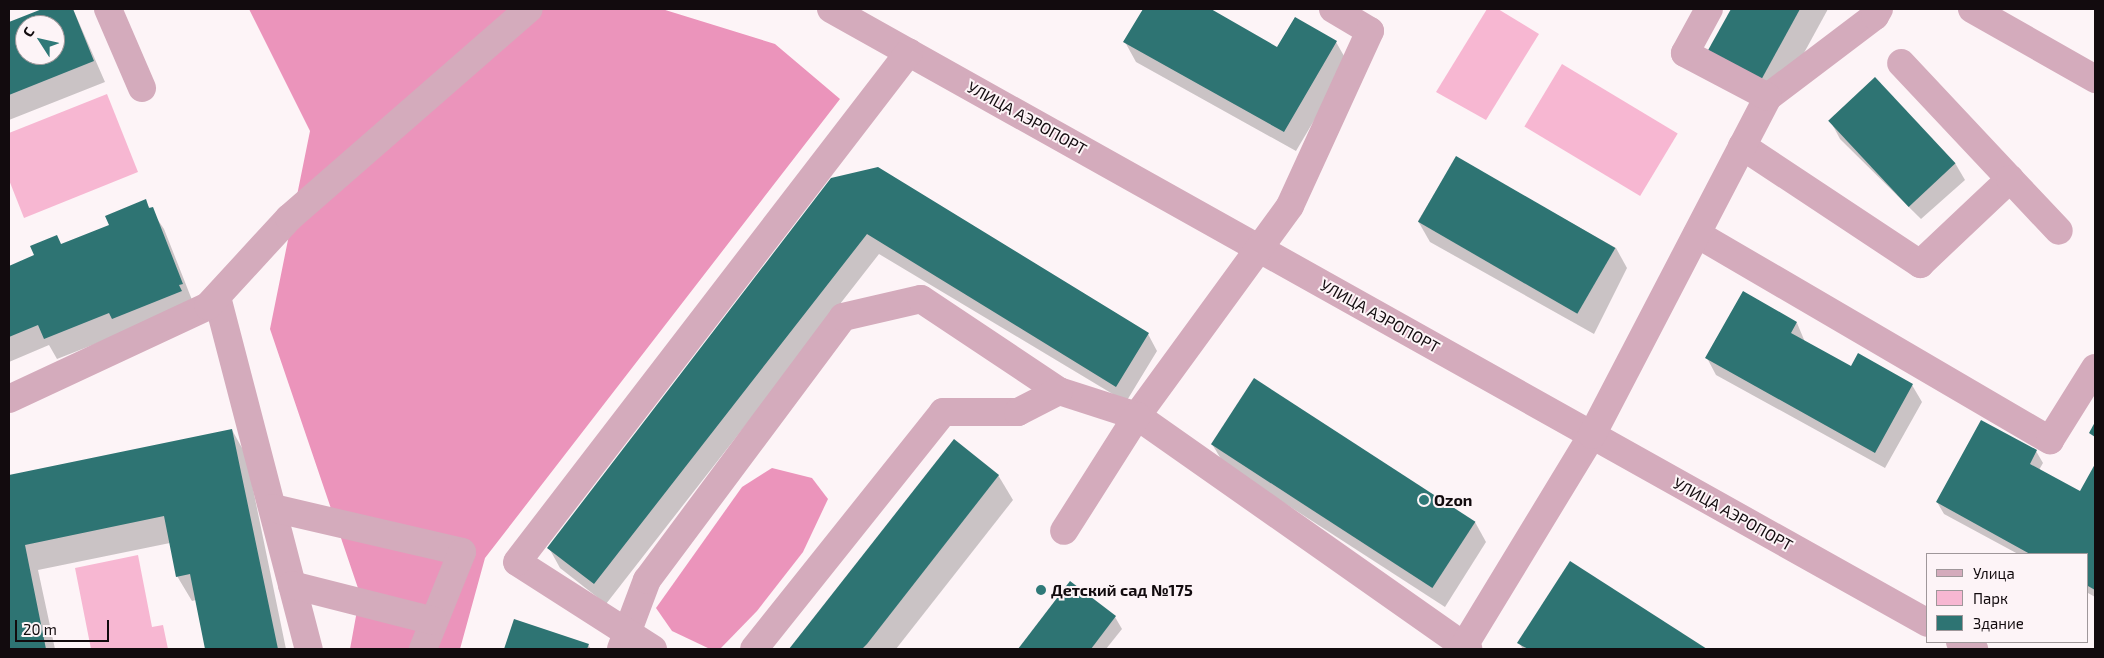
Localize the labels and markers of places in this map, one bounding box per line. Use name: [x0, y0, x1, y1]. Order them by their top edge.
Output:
place label: Ozon: [1434, 490, 1472, 510]
marker: Ozon: [1418, 494, 1430, 506]
place label: Детский сад №175: [1051, 580, 1193, 600]
marker: Детский сад №175: [1035, 584, 1047, 596]

